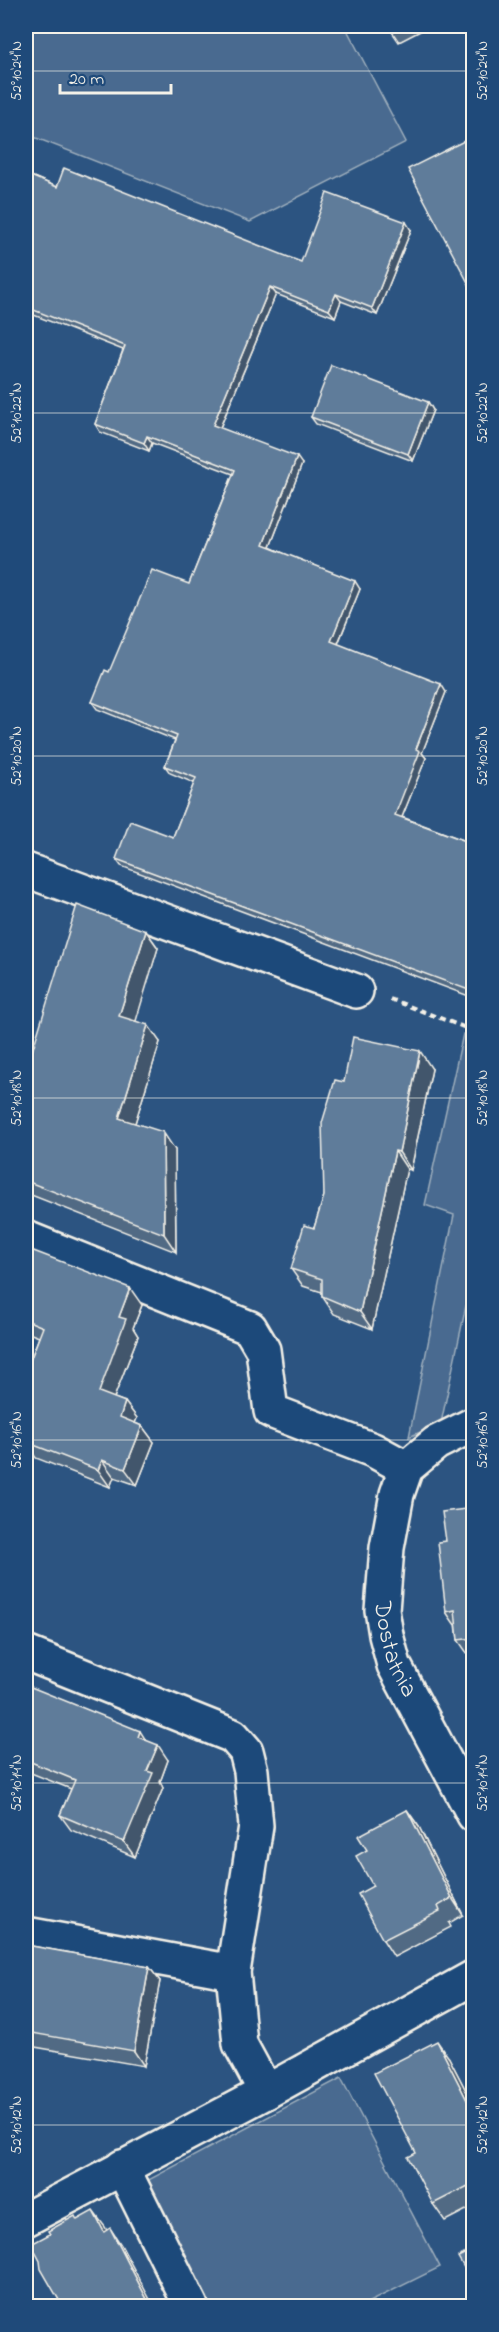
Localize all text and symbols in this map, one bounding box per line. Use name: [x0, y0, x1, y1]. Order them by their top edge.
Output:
text: 52°10'24"N: [6, 41, 28, 101]
text: 52°10'24"N: [472, 41, 494, 101]
scale bar: [60, 57, 171, 95]
text: 20 m: [69, 67, 104, 93]
text: 52°10'22"N: [6, 382, 28, 444]
text: 52°10'22"N: [472, 382, 494, 444]
text: 52°10'20"N: [6, 726, 28, 786]
text: 52°10'20"N: [472, 726, 494, 786]
text: 52°10'18"N: [6, 1070, 28, 1126]
text: 52°10'18"N: [472, 1070, 494, 1126]
text: 52°10'16"N: [6, 1411, 28, 1469]
text: 52°10'16"N: [472, 1411, 494, 1469]
street label: Dostatnia: [364, 1598, 426, 1704]
text: 52°10'14"N: [6, 1754, 28, 1812]
text: 52°10'14"N: [472, 1754, 494, 1812]
text: 52°10'12"N: [6, 2096, 28, 2154]
text: 52°10'12"N: [472, 2096, 494, 2154]

